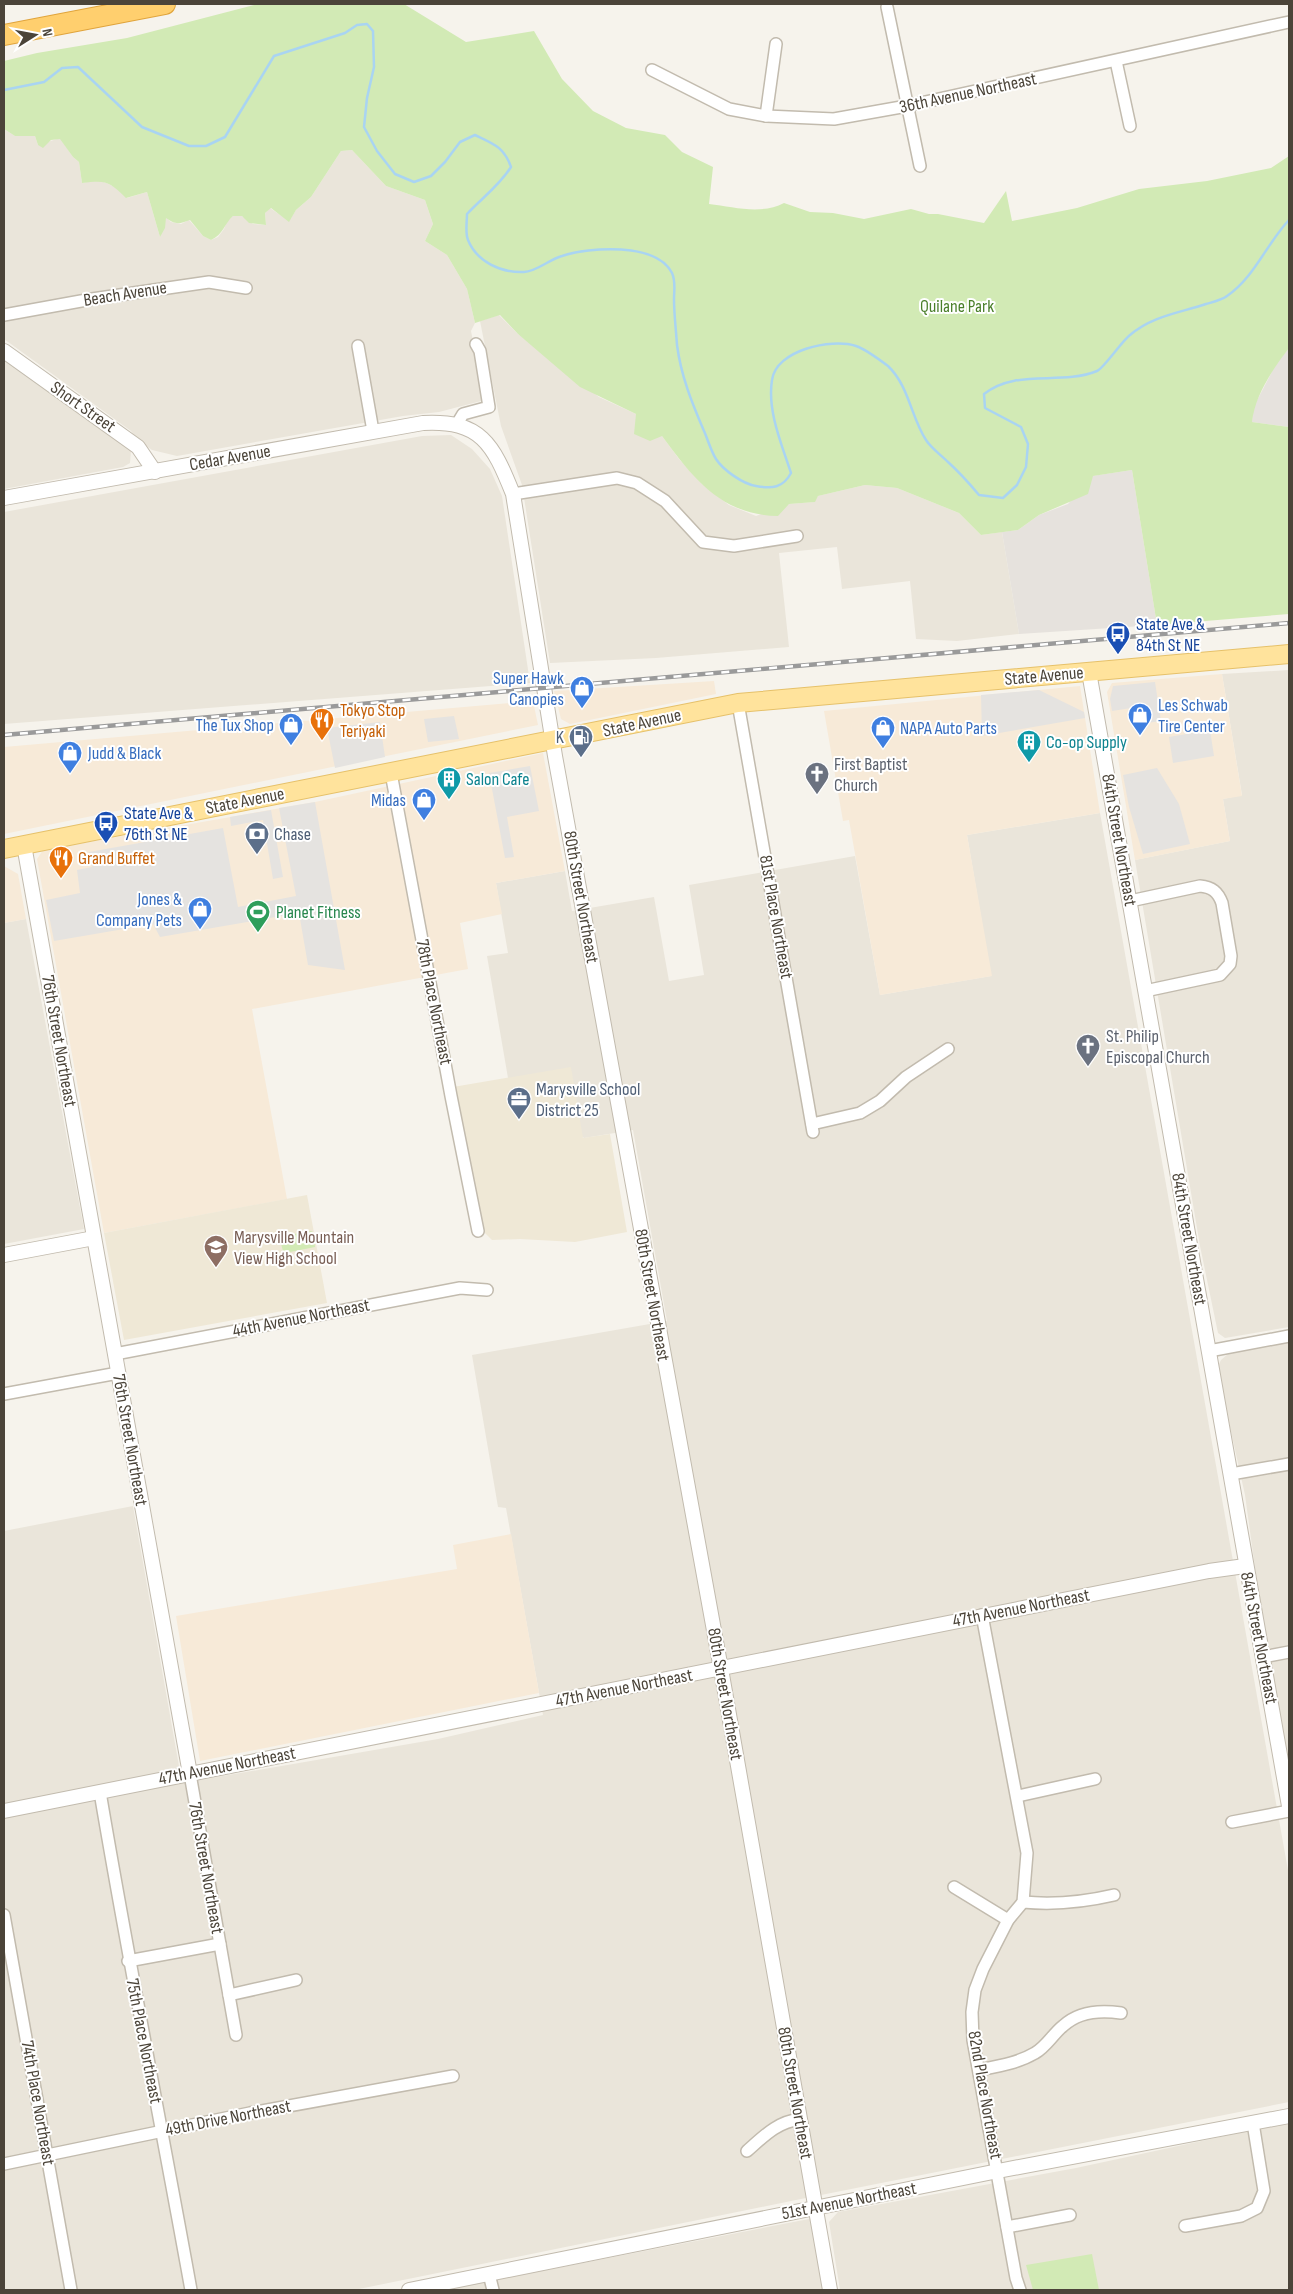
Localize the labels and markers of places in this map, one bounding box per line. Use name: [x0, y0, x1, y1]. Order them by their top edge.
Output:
place label: State Ave & 84th St NE: [1136, 614, 1205, 656]
bus stop icon: State Ave & 84th St NE: [1105, 621, 1131, 655]
place label: Super Hawk Canopies: [493, 668, 564, 710]
shop icon: Super Hawk Canopies: [569, 675, 595, 709]
place label: Les Schwab Tire Center: [1158, 695, 1228, 737]
place label: Tokyo Stop Teriyaki: [340, 700, 406, 742]
shop icon: Les Schwab Tire Center: [1127, 702, 1153, 736]
restaurant icon: Tokyo Stop Teriyaki: [309, 707, 335, 741]
shop icon: The Tux Shop: [278, 712, 304, 746]
place label: The Tux Shop: [196, 715, 274, 736]
shop icon: NAPA Auto Parts: [870, 715, 896, 749]
place label: NAPA Auto Parts: [900, 718, 997, 739]
fuel station icon: K: [568, 724, 594, 758]
place label: K: [556, 727, 565, 748]
building icon: Co-op Supply: [1016, 729, 1042, 763]
place label: Co-op Supply: [1046, 732, 1127, 753]
shop icon: Judd & Black: [57, 740, 83, 774]
place label: Judd & Black: [87, 743, 162, 764]
place label: First Baptist Church: [834, 754, 908, 796]
church icon: First Baptist Church: [804, 761, 830, 795]
building icon: Salon Cafe: [436, 766, 462, 800]
place label: Salon Cafe: [466, 769, 529, 790]
shop icon: Midas: [411, 787, 437, 821]
place label: Midas: [371, 790, 406, 811]
place label: State Ave & 76th St NE: [124, 803, 193, 845]
bus stop icon: State Ave & 76th St NE: [93, 810, 119, 844]
bank icon: Chase: [244, 821, 270, 855]
place label: Chase: [274, 824, 311, 845]
restaurant icon: Grand Buffet: [48, 845, 74, 879]
place label: Grand Buffet: [78, 848, 156, 869]
place label: Jones & Company Pets: [96, 889, 182, 931]
shop icon: Jones & Company Pets: [187, 896, 213, 930]
sports icon: Planet Fitness: [245, 899, 271, 933]
place label: Planet Fitness: [276, 902, 361, 923]
place label: St. Philip Episcopal Church: [1106, 1026, 1210, 1068]
church icon: St. Philip Episcopal Church: [1075, 1033, 1101, 1067]
place label: Marysville School District 25: [536, 1079, 640, 1121]
office icon: Marysville School District 25: [506, 1086, 532, 1120]
place label: Marysville Mountain View High School: [234, 1227, 354, 1269]
school or university icon: Marysville Mountain View High School: [203, 1234, 229, 1268]

